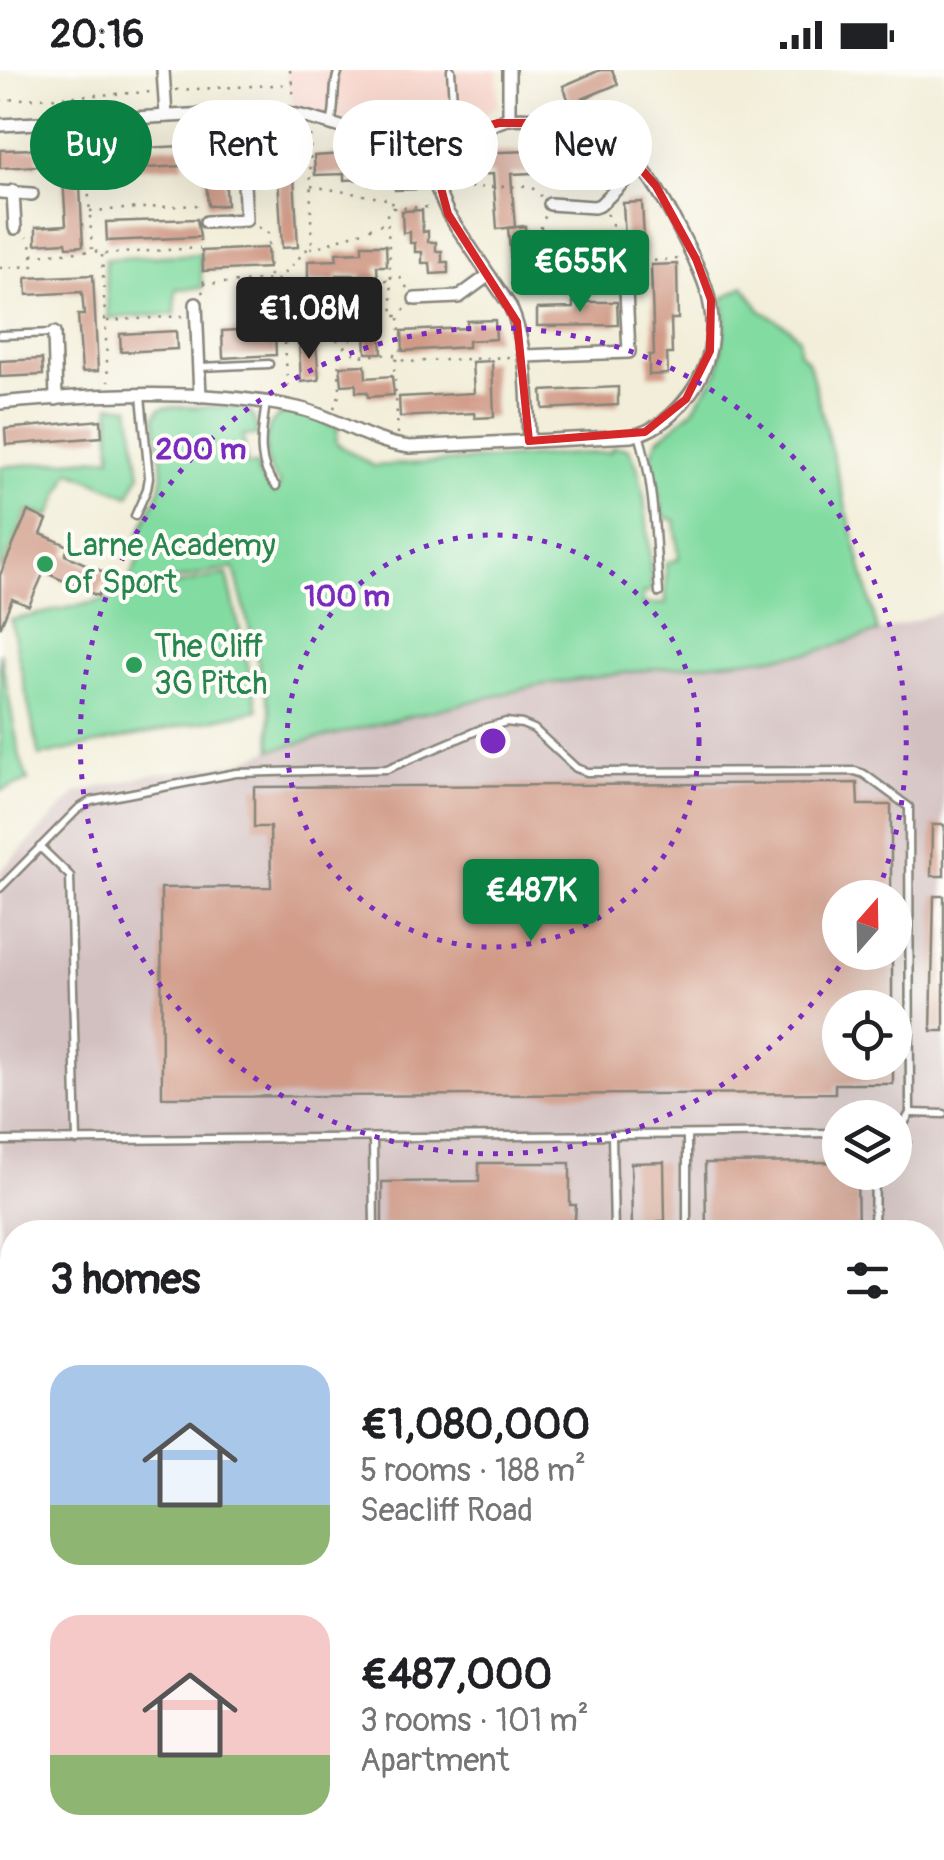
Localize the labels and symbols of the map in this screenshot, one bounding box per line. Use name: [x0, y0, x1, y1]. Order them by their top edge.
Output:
pin: €655K: [510, 230, 650, 315]
pin: €1.08M: [228, 277, 390, 362]
text: 200 m: [156, 431, 246, 468]
place label: Larne Academy of Sport: [65, 526, 276, 603]
marker: Larne Academy of Sport: [34, 553, 56, 575]
text: 100 m: [304, 578, 390, 615]
place label: The Cliff 3G Pitch: [154, 627, 268, 704]
marker: The Cliff 3G Pitch: [123, 654, 145, 676]
centre of rings: [475, 723, 511, 759]
pin: €487K: [461, 859, 601, 944]
north arrow: [822, 880, 912, 970]

